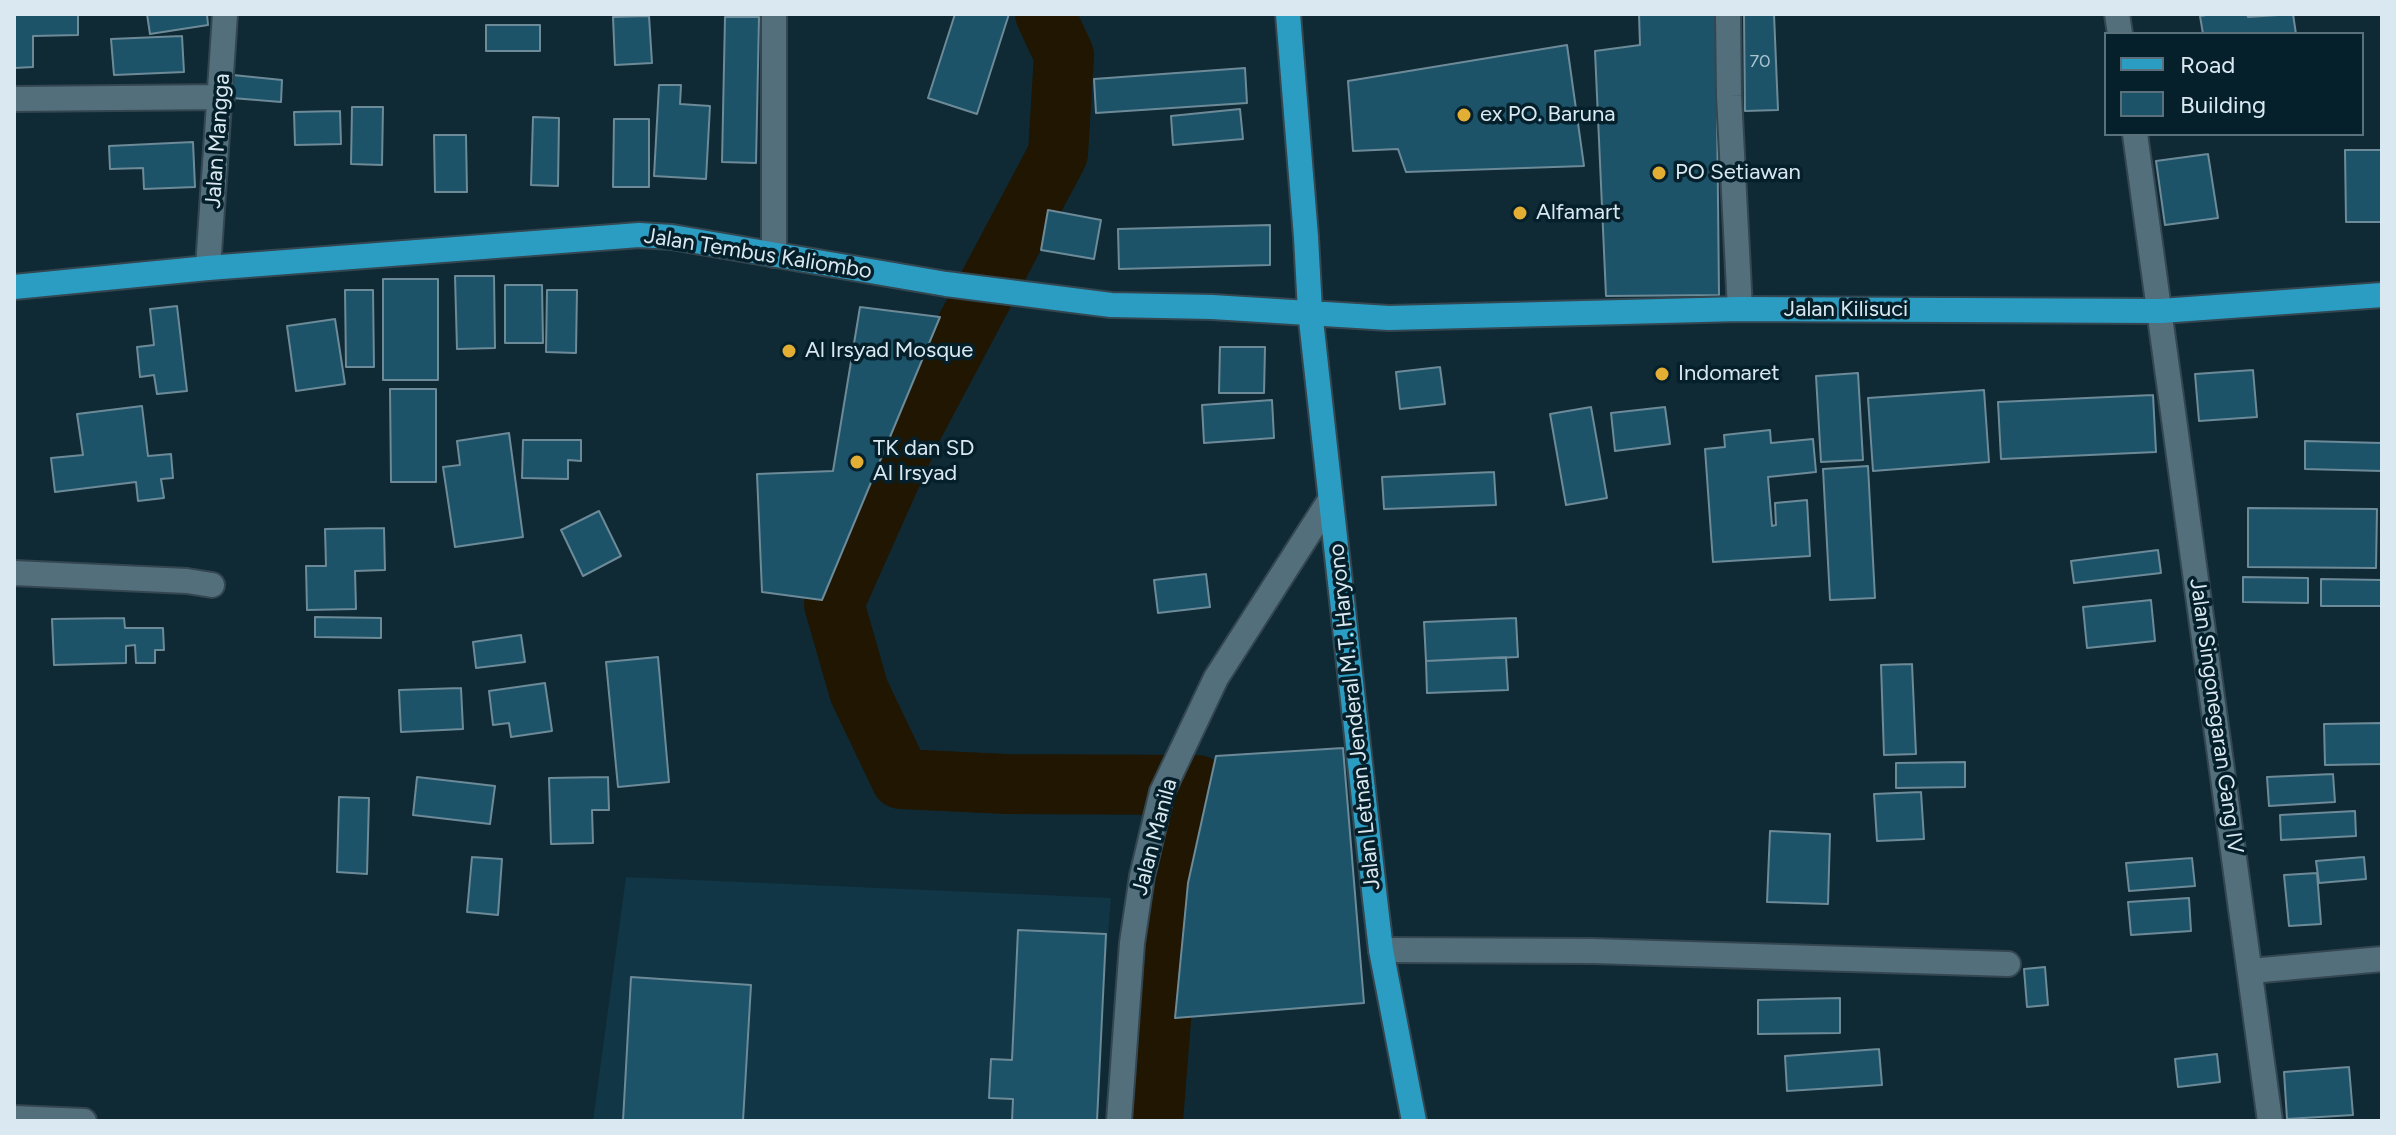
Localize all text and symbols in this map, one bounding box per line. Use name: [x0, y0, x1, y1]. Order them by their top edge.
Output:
legend: [2104, 32, 2364, 136]
text: Road: [2180, 50, 2235, 79]
house number: 70: [1749, 51, 1771, 73]
street label: Jalan Mangga: [200, 73, 236, 209]
text: Building: [2180, 90, 2266, 119]
place label: ex PO. Baruna: [1480, 102, 1615, 128]
marker: ex PO. Baruna: [1455, 106, 1473, 124]
place label: PO Setiawan: [1675, 160, 1801, 186]
marker: PO Setiawan: [1650, 164, 1668, 182]
place label: Alfamart: [1536, 200, 1621, 226]
marker: Alfamart: [1511, 204, 1529, 222]
street label: Jalan Tembus Kaliombo: [642, 223, 874, 285]
street label: Jalan Kilisuci: [1784, 297, 1908, 323]
place label: Al Irsyad Mosque: [805, 338, 973, 364]
marker: Al Irsyad Mosque: [780, 342, 798, 360]
place label: Indomaret: [1678, 361, 1780, 387]
marker: Indomaret: [1653, 365, 1671, 383]
place label: TK dan SD Al Irsyad: [873, 436, 974, 488]
marker: TK dan SD Al Irsyad: [848, 453, 866, 471]
street label: Jalan Letnan Jenderal M.T. Haryono: [1324, 542, 1386, 892]
street label: Jalan Singonegaran Gang IV: [2184, 577, 2248, 855]
street label: Jalan Manila: [1127, 776, 1183, 898]

